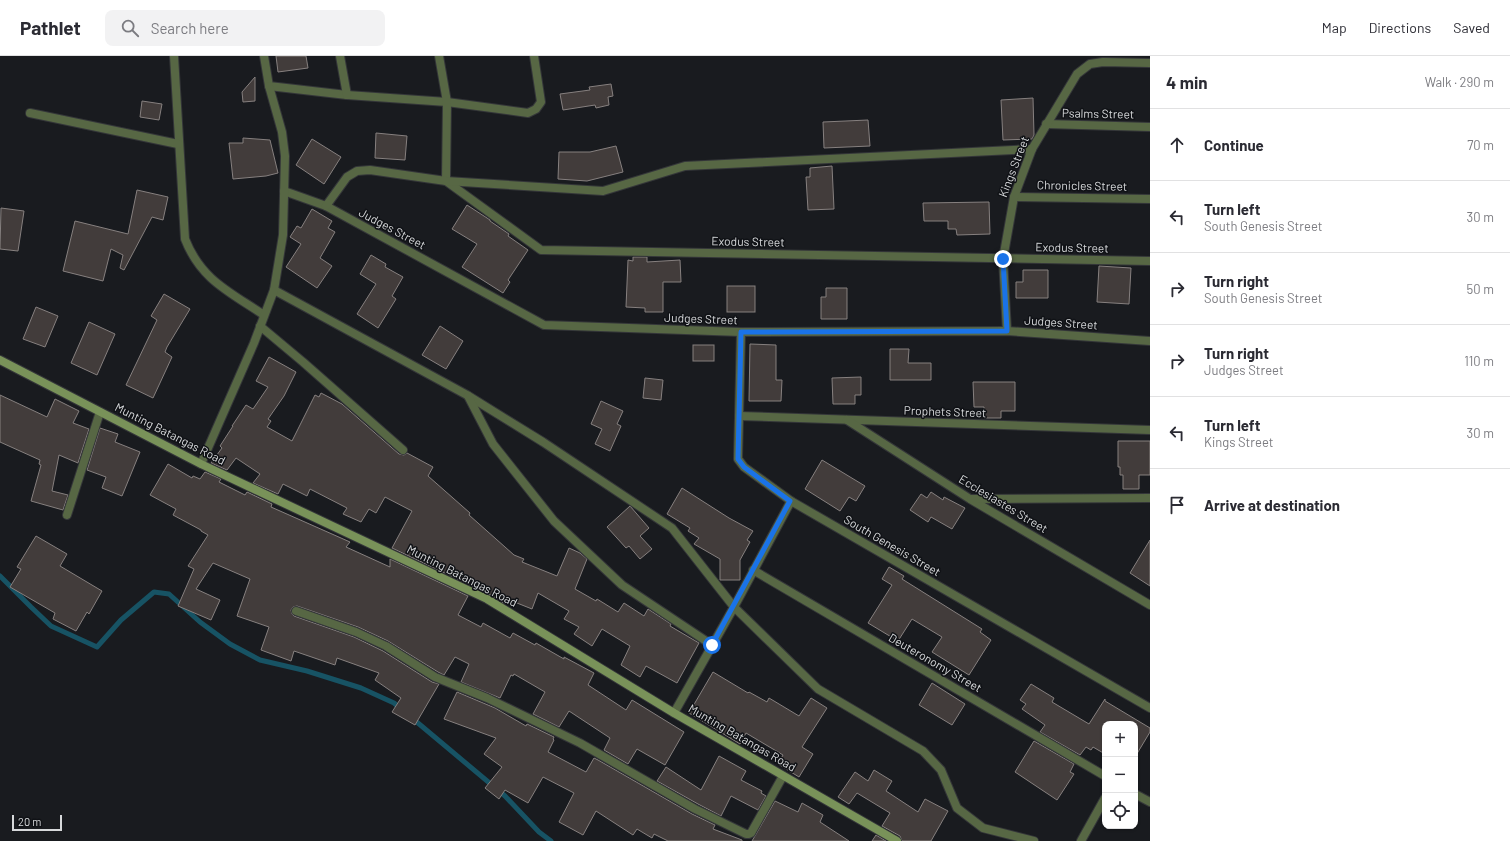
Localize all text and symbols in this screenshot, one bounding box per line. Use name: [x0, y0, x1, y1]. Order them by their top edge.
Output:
search box: [105, 10, 385, 46]
text: Pathlet: [20, 16, 81, 39]
icon: search: [119, 17, 141, 39]
text: Search here: [151, 19, 229, 37]
text: Map: [1322, 19, 1347, 36]
text: Directions: [1369, 19, 1431, 36]
text: Saved: [1453, 19, 1490, 36]
text: 4 min: [1166, 72, 1208, 92]
text: Walk · 290 m: [1425, 74, 1494, 90]
street label: Psalms Street: [1062, 105, 1134, 121]
street label: Kings Street: [995, 134, 1031, 199]
icon: ahead: [1166, 134, 1188, 156]
text: Continue: [1204, 136, 1264, 154]
text: 70 m: [1467, 137, 1494, 153]
street label: Chronicles Street: [1037, 177, 1127, 193]
text: Turn left: [1204, 200, 1260, 218]
street label: Judges Street: [357, 205, 428, 252]
icon: left: [1166, 206, 1188, 228]
text: 30 m: [1467, 209, 1494, 225]
text: South Genesis Street: [1204, 218, 1323, 234]
street label: Exodus Street: [711, 233, 785, 249]
street label: Exodus Street: [1035, 239, 1109, 255]
route end: [994, 250, 1012, 268]
text: Turn right: [1204, 272, 1269, 290]
icon: right: [1166, 278, 1188, 300]
text: 50 m: [1467, 281, 1494, 297]
text: South Genesis Street: [1204, 290, 1323, 306]
street label: Judges Street: [664, 310, 738, 326]
street label: Judges Street: [1024, 312, 1098, 332]
text: Turn right: [1204, 344, 1269, 362]
icon: right: [1166, 350, 1188, 372]
text: 110 m: [1464, 353, 1494, 369]
text: Judges Street: [1204, 362, 1284, 378]
street label: Munting Batangas Road: [113, 399, 228, 467]
street label: Prophets Street: [904, 403, 987, 419]
text: Turn left: [1204, 416, 1260, 434]
icon: left: [1166, 422, 1188, 444]
text: 30 m: [1467, 425, 1494, 441]
text: Kings Street: [1204, 434, 1273, 450]
street label: Ecclesiastes Street: [957, 471, 1050, 535]
icon: arrive: [1166, 494, 1188, 516]
text: Arrive at destination: [1204, 496, 1340, 514]
street label: South Genesis Street: [842, 512, 943, 579]
street label: Munting Batangas Road: [405, 541, 520, 609]
street label: Deuteronomy Street: [886, 630, 985, 694]
route start: [703, 636, 721, 654]
street label: Munting Batangas Road: [686, 701, 799, 774]
map controls: [1102, 721, 1138, 829]
button: +: [1102, 721, 1138, 757]
button: −: [1102, 757, 1138, 793]
button: locate: [1102, 793, 1138, 829]
scale bar: [12, 813, 62, 832]
text: 20 m: [18, 815, 41, 828]

